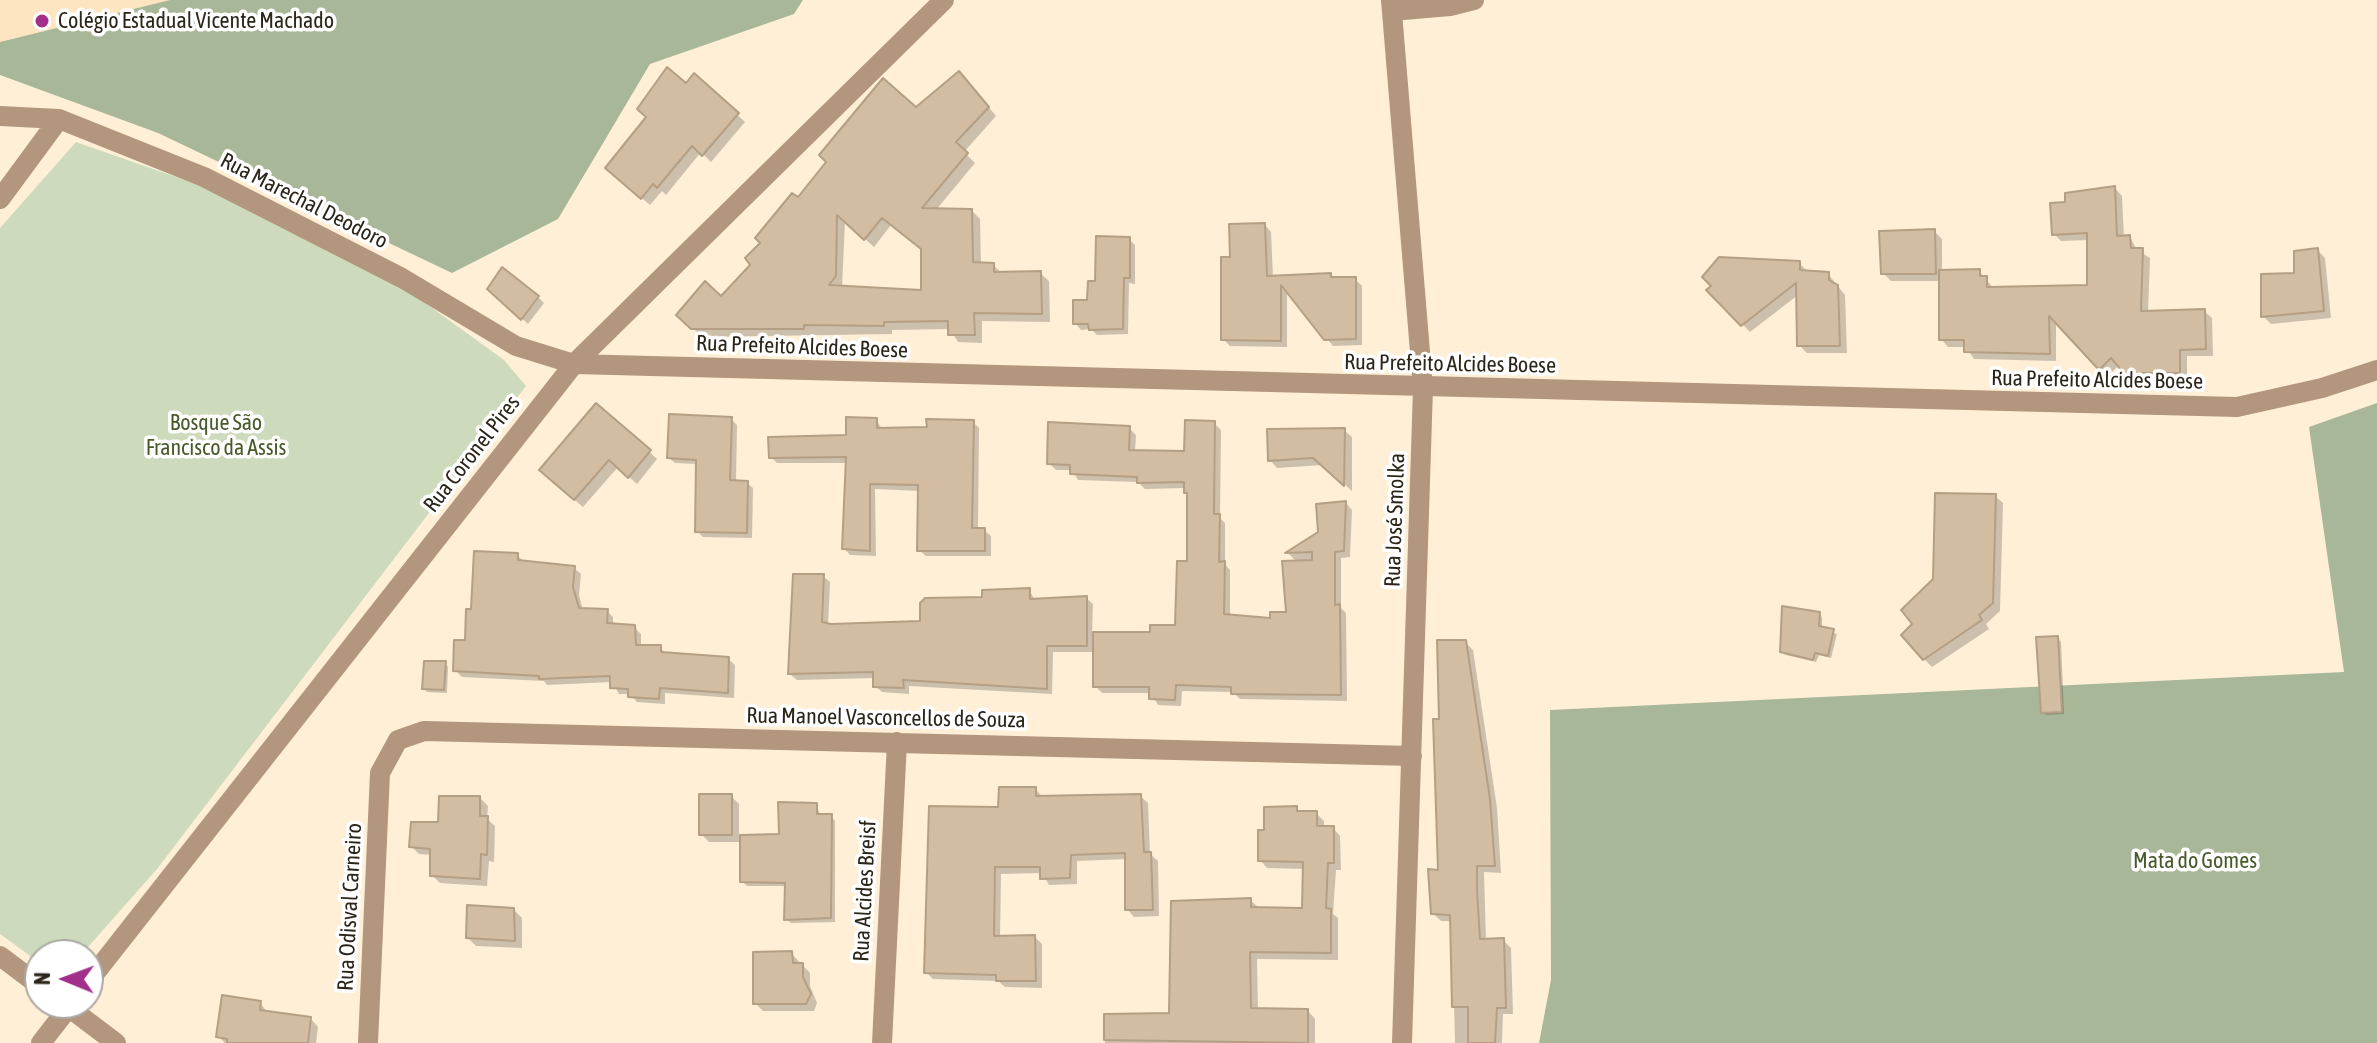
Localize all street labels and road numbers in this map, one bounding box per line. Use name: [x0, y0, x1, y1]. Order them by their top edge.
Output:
street label: Rua Marechal Deodoro: [216, 147, 392, 255]
street label: Rua Prefeito Alcides Boese: [696, 330, 908, 364]
street label: Rua Prefeito Alcides Boese: [1344, 349, 1556, 379]
street label: Rua Prefeito Alcides Boese: [1991, 365, 2203, 395]
street label: Rua Coronel Pires: [418, 390, 526, 518]
street label: Rua José Smolka: [1379, 452, 1411, 588]
street label: Rua Manoel Vasconcellos de Souza: [746, 702, 1026, 734]
street label: Rua Alcides Breisf: [848, 820, 882, 962]
street label: Rua Odisval Carneiro: [332, 822, 368, 992]

